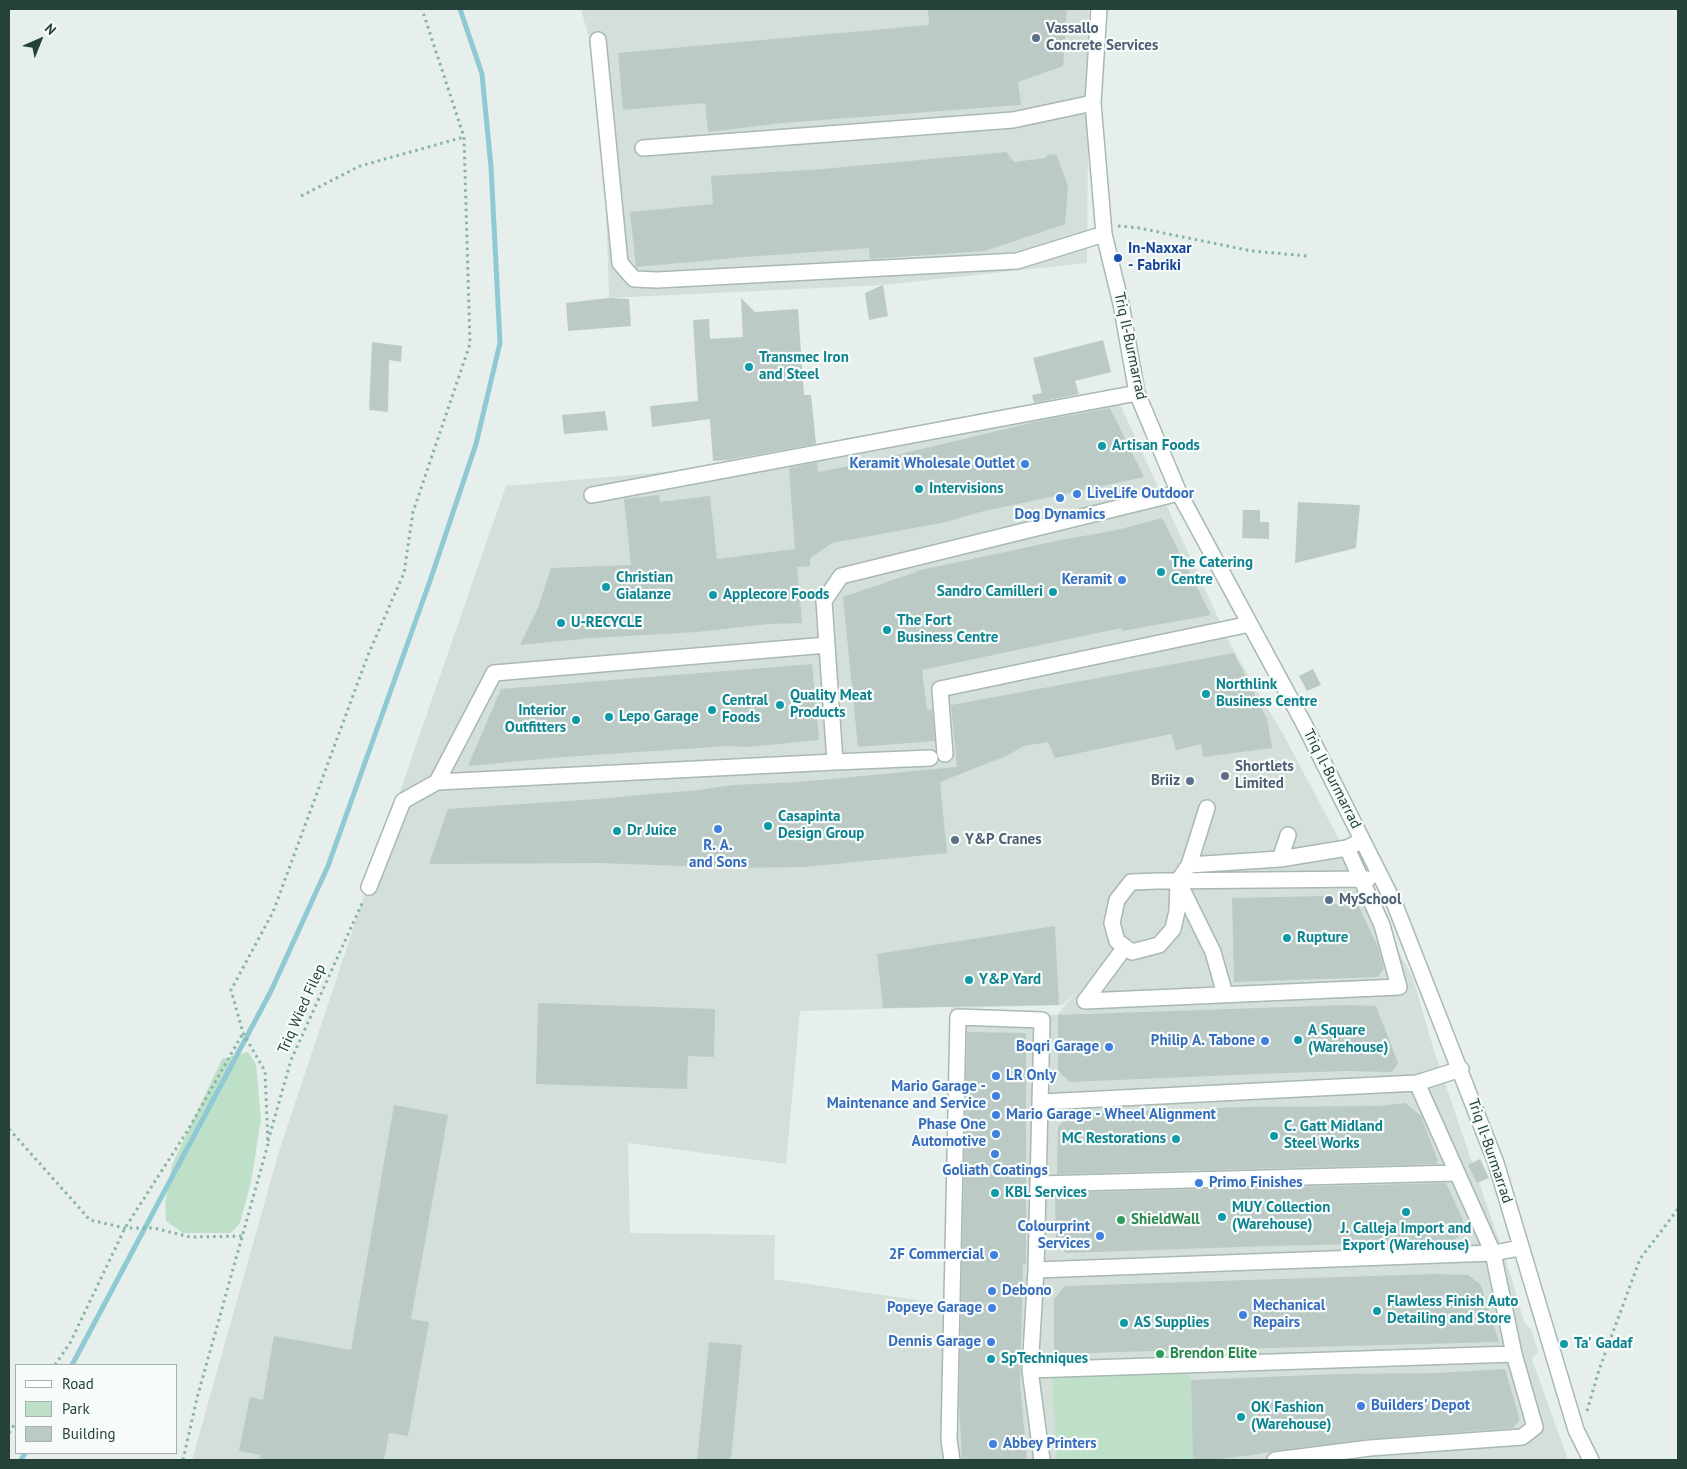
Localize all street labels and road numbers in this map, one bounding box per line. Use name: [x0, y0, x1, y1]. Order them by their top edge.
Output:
street label: Triq Il-Burmarrad: [1110, 291, 1150, 401]
street label: Triq Il-Burmarrad: [1299, 726, 1365, 832]
street label: Triq Wied Filep: [274, 962, 330, 1056]
street label: Triq Il-Burmarrad: [1464, 1096, 1516, 1206]

